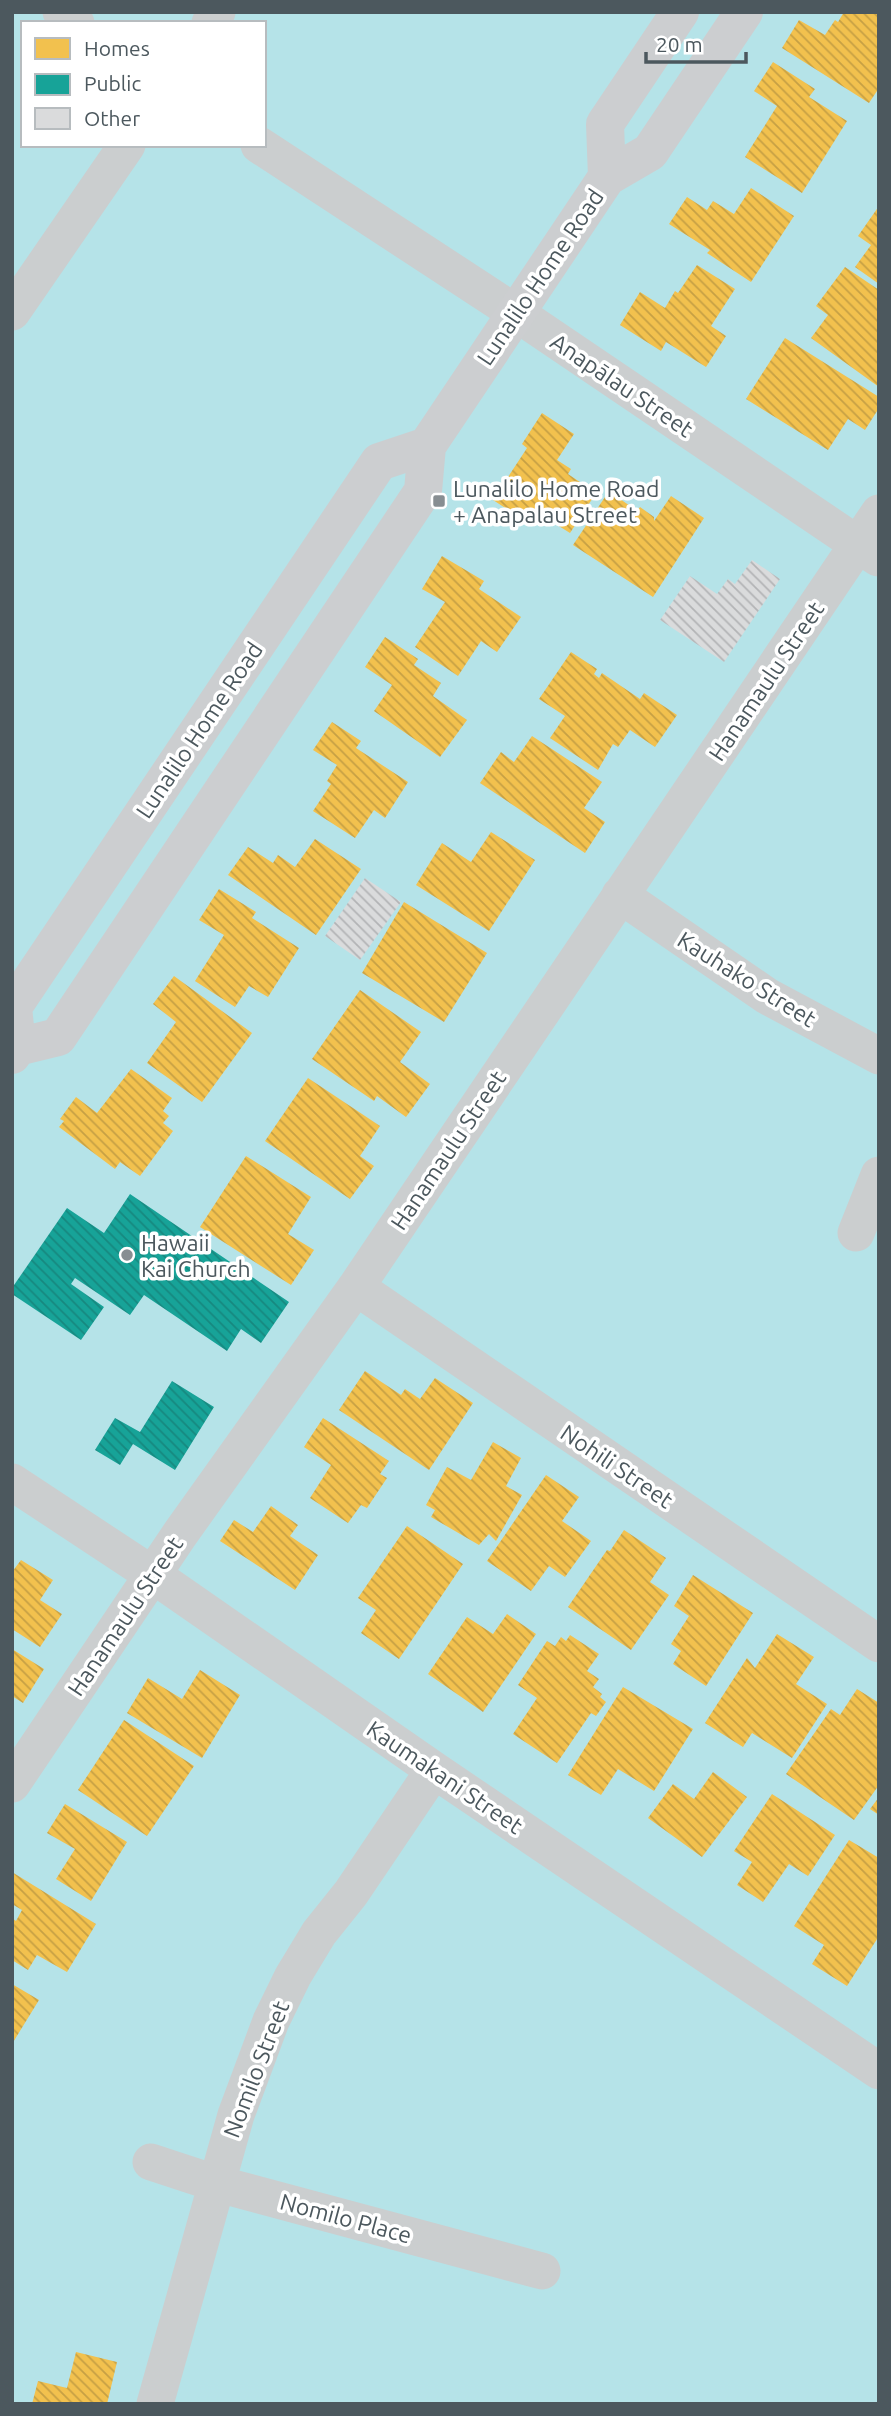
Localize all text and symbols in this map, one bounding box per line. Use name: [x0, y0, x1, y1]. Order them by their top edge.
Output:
legend: [21, 21, 266, 147]
scale bar: [646, 21, 746, 65]
text: 20 m: [656, 32, 703, 56]
text: Homes: [84, 36, 150, 60]
text: Public: [84, 71, 141, 95]
text: Other: [84, 106, 140, 130]
street label: Lunalilo Home Road: [472, 184, 608, 370]
street label: Anapālau Street: [546, 328, 698, 442]
place label: Lunalilo Home Road + Anapalau Street: [453, 476, 659, 527]
marker: Lunalilo Home Road + Anapalau Street: [431, 493, 447, 509]
street label: Hanamaulu Street: [704, 597, 828, 765]
street label: Lunalilo Home Road: [131, 637, 267, 823]
street label: Kauhako Street: [673, 927, 821, 1031]
street label: Hanamaulu Street: [386, 1066, 510, 1234]
place label: Hawaii Kai Church: [141, 1230, 251, 1281]
marker: Hawaii Kai Church: [119, 1247, 135, 1263]
street label: Nohili Street: [556, 1419, 678, 1513]
street label: Hanamaulu Street: [63, 1532, 187, 1700]
street label: Kaumakani Street: [362, 1716, 528, 1838]
street label: Nomilo Street: [218, 1997, 294, 2141]
street label: Nomilo Place: [278, 2188, 414, 2248]

